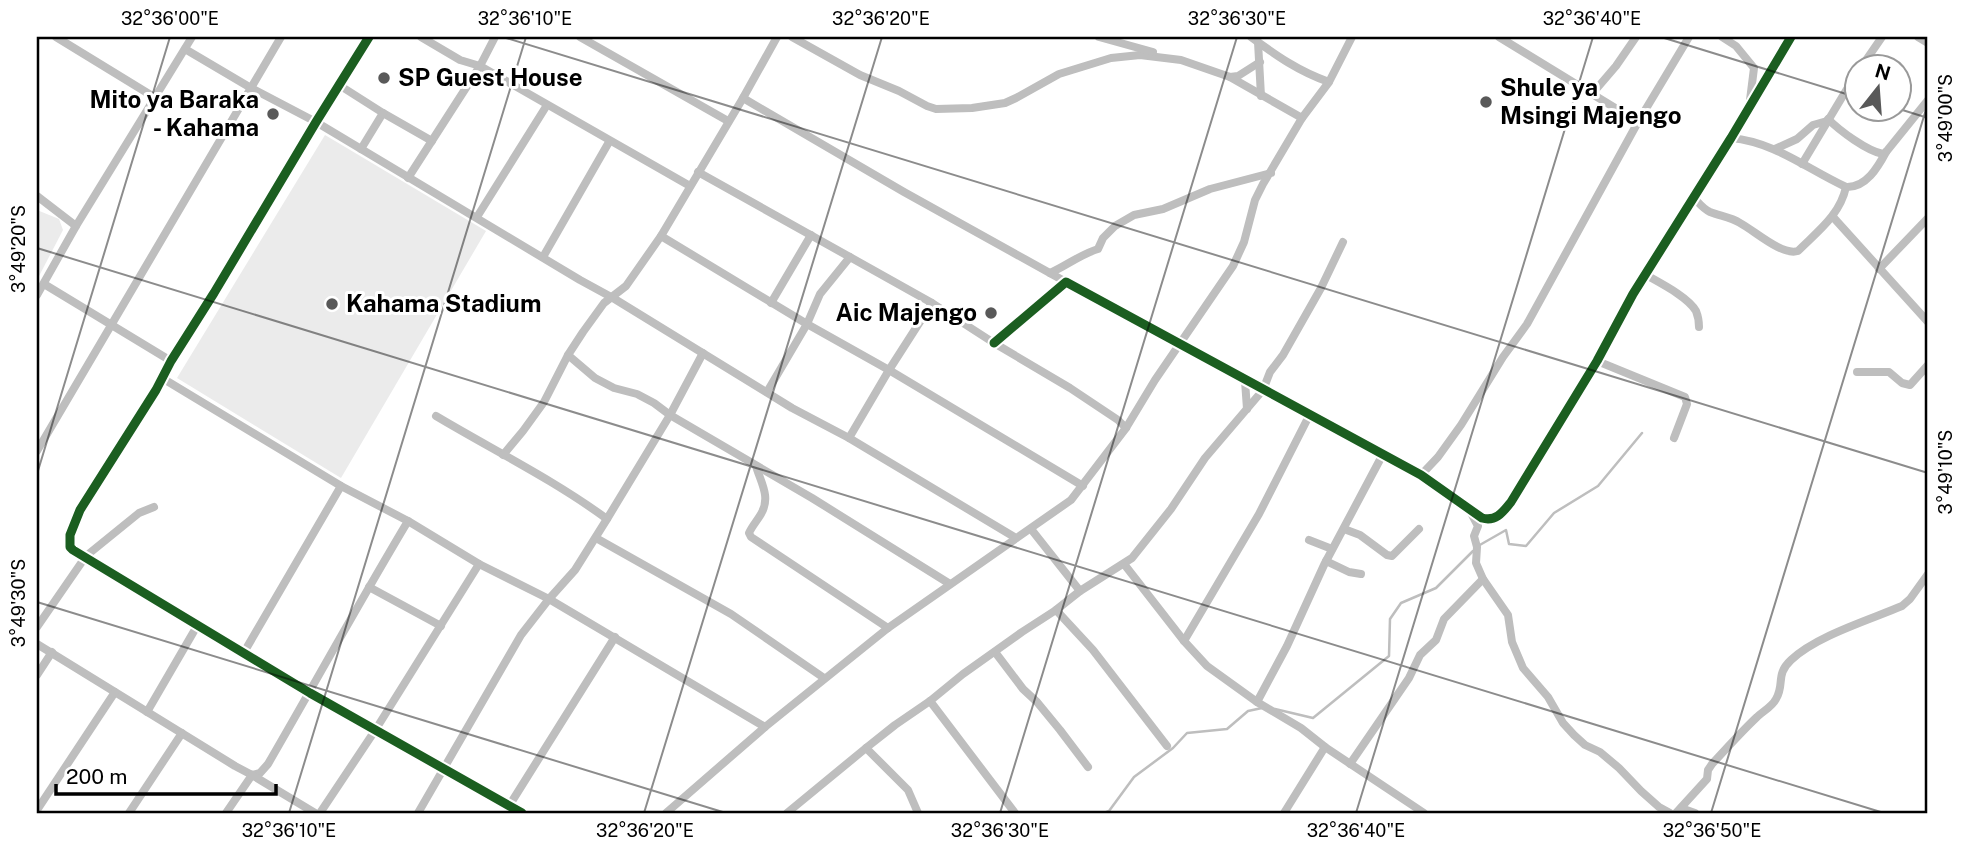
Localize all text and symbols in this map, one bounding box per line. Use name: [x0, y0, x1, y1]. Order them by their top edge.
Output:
text: 32°36'00"E: [121, 8, 219, 29]
text: 32°36'10"E: [478, 8, 572, 29]
text: 32°36'20"E: [832, 8, 930, 29]
text: 32°36'30"E: [1188, 8, 1286, 29]
text: 32°36'40"E: [1543, 8, 1641, 29]
north arrow: [1842, 52, 1912, 122]
text: N: [1873, 59, 1893, 84]
place label: SP Guest House: [398, 63, 583, 91]
marker: SP Guest House: [376, 70, 392, 86]
place label: Shule ya Msingi Majengo: [1500, 73, 1681, 129]
text: 3°49'00"S: [1935, 74, 1956, 162]
place label: Mito ya Baraka - Kahama: [89, 85, 259, 141]
marker: Shule ya Msingi Majengo: [1478, 94, 1494, 110]
marker: Mito ya Baraka - Kahama: [265, 106, 281, 122]
text: 3°49'20"S: [8, 205, 29, 293]
place label: Kahama Stadium: [346, 289, 541, 317]
marker: Kahama Stadium: [324, 296, 340, 312]
place label: Aic Majengo: [836, 298, 977, 326]
marker: Aic Majengo: [983, 305, 999, 321]
text: 3°49'10"S: [1935, 430, 1956, 514]
text: 3°49'30"S: [8, 559, 29, 647]
scale bar: [56, 752, 276, 796]
text: 200 m: [66, 764, 127, 789]
text: 32°36'10"E: [242, 820, 336, 841]
text: 32°36'20"E: [596, 820, 694, 841]
text: 32°36'30"E: [951, 820, 1049, 841]
text: 32°36'40"E: [1307, 820, 1405, 841]
text: 32°36'50"E: [1663, 820, 1761, 841]

